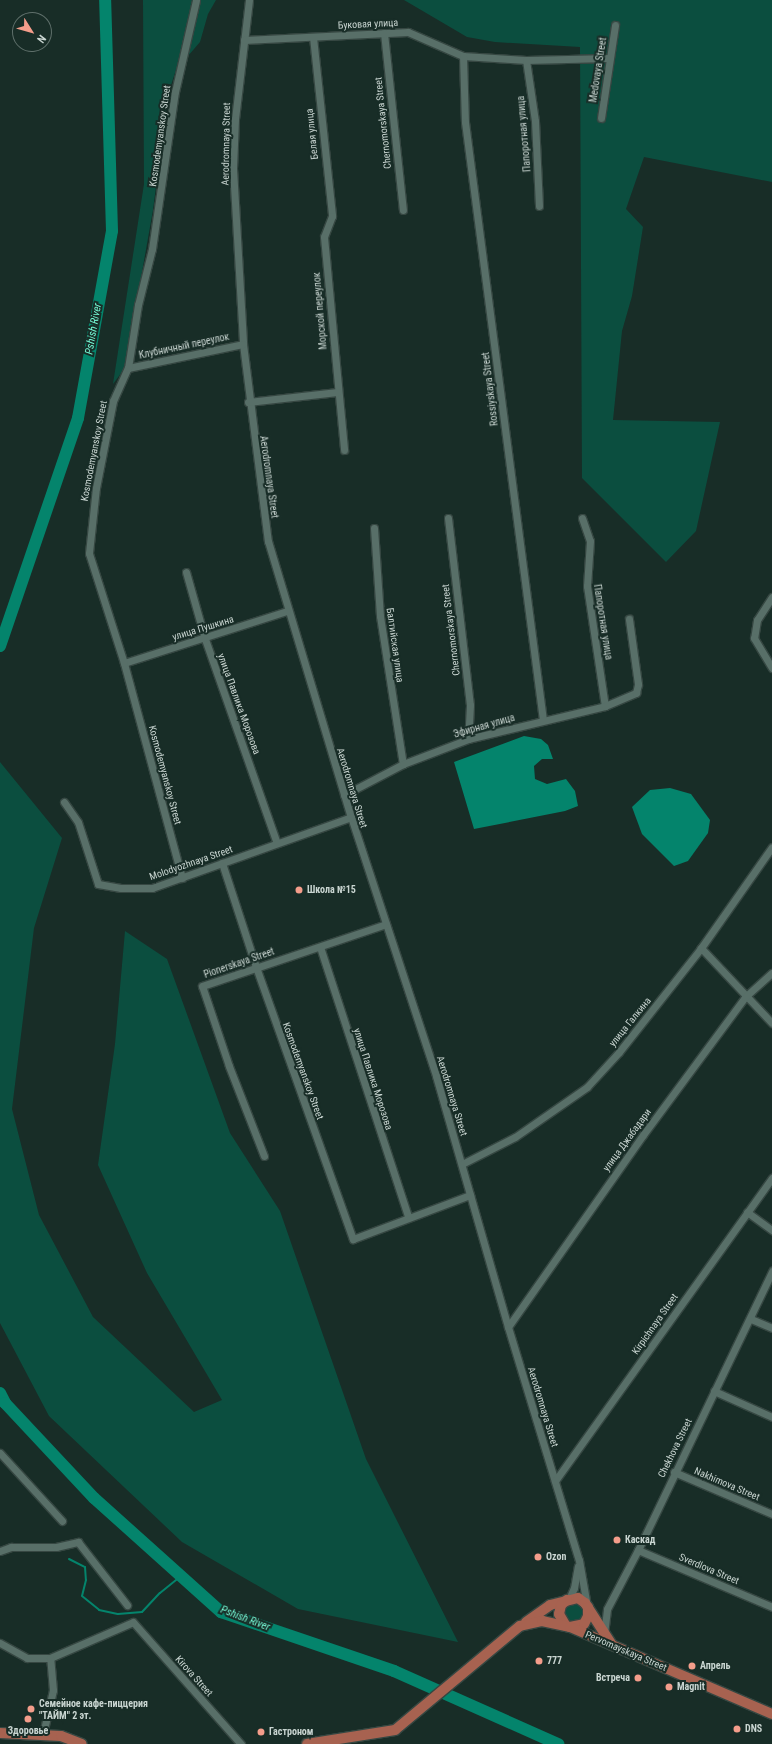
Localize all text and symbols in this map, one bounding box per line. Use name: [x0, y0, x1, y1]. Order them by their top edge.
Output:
north arrow: [12, 12, 52, 52]
street label: Буковая улица: [337, 16, 399, 32]
text: N: [34, 32, 48, 46]
street label: Medovaya Street: [587, 37, 609, 103]
street label: Chernomorskaya Street: [372, 77, 394, 169]
street label: Kosmodemyanskoy Street: [147, 85, 173, 187]
street label: Папоротная улица: [515, 95, 533, 173]
street label: Aerodromnaya Street: [219, 102, 233, 186]
street label: Белая улица: [303, 108, 321, 160]
street label: Морской переулок: [311, 272, 329, 350]
water label: Pshish River: [83, 302, 105, 356]
street label: Клубничный переулок: [138, 331, 230, 361]
street label: Rossiyskaya Street: [480, 351, 500, 427]
street label: Kosmodemyanskoy Street: [78, 400, 110, 502]
street label: Aerodromnaya Street: [257, 435, 281, 519]
street label: Папоротная улица: [591, 583, 615, 661]
street label: Chernomorskaya Street: [439, 584, 463, 676]
street label: Балтийская улица: [384, 607, 406, 683]
street label: улица Пушкина: [171, 613, 235, 643]
street label: улица Павлика Морозова: [215, 652, 263, 756]
street label: Эфирная улица: [452, 711, 516, 741]
street label: Kosmodemyanskoy Street: [146, 724, 184, 826]
street label: Aerodromnaya Street: [334, 747, 370, 829]
street label: Molodyozhnaya Street: [148, 843, 234, 883]
place label: Школа №15: [307, 884, 356, 896]
marker: Школа №15: [294, 885, 304, 895]
street label: Pionerskaya Street: [202, 945, 276, 981]
street label: улица Галкина: [606, 995, 654, 1049]
street label: Kosmodemyanskoy Street: [280, 1021, 326, 1121]
street label: улица Павлика Морозова: [351, 1027, 395, 1131]
street label: Aerodromnaya Street: [434, 1055, 470, 1137]
street label: улица Джабадари: [600, 1106, 654, 1174]
street label: Kirpichnaya Street: [630, 1291, 680, 1357]
street label: Aerodromnaya Street: [525, 1366, 561, 1448]
street label: Chekhova Street: [656, 1417, 694, 1479]
street label: Nakhimova Street: [693, 1465, 761, 1503]
place label: Каскад: [625, 1534, 655, 1546]
marker: Каскад: [612, 1535, 622, 1545]
place label: Ozon: [546, 1551, 566, 1563]
street label: Sverdlova Street: [677, 1551, 741, 1587]
marker: Ozon: [533, 1552, 543, 1562]
water label: Pshish River: [218, 1604, 272, 1634]
street label: Pervomayskaya Street: [583, 1628, 669, 1674]
street label: Kirova Street: [173, 1653, 215, 1699]
place label: 777: [547, 1655, 562, 1667]
marker: 777: [534, 1656, 544, 1666]
place label: Апрель: [700, 1660, 730, 1672]
marker: Апрель: [687, 1661, 697, 1671]
place label: Встреча: [596, 1672, 630, 1684]
marker: Встреча: [633, 1673, 643, 1683]
place label: Magnit: [677, 1681, 705, 1693]
marker: Magnit: [664, 1682, 674, 1692]
place label: Семейное кафе-пиццерия "ТАЙМ" 2 эт.: [39, 1697, 148, 1720]
marker: Семейное кафе-пиццерия "ТАЙМ" 2 эт.: [26, 1704, 36, 1714]
marker: Здоровье: [23, 1714, 33, 1724]
place label: DNS: [745, 1723, 762, 1735]
marker: DNS: [732, 1724, 742, 1734]
place label: Здоровье: [8, 1725, 48, 1737]
place label: Гастроном: [269, 1726, 313, 1738]
marker: Гастроном: [256, 1727, 266, 1737]

